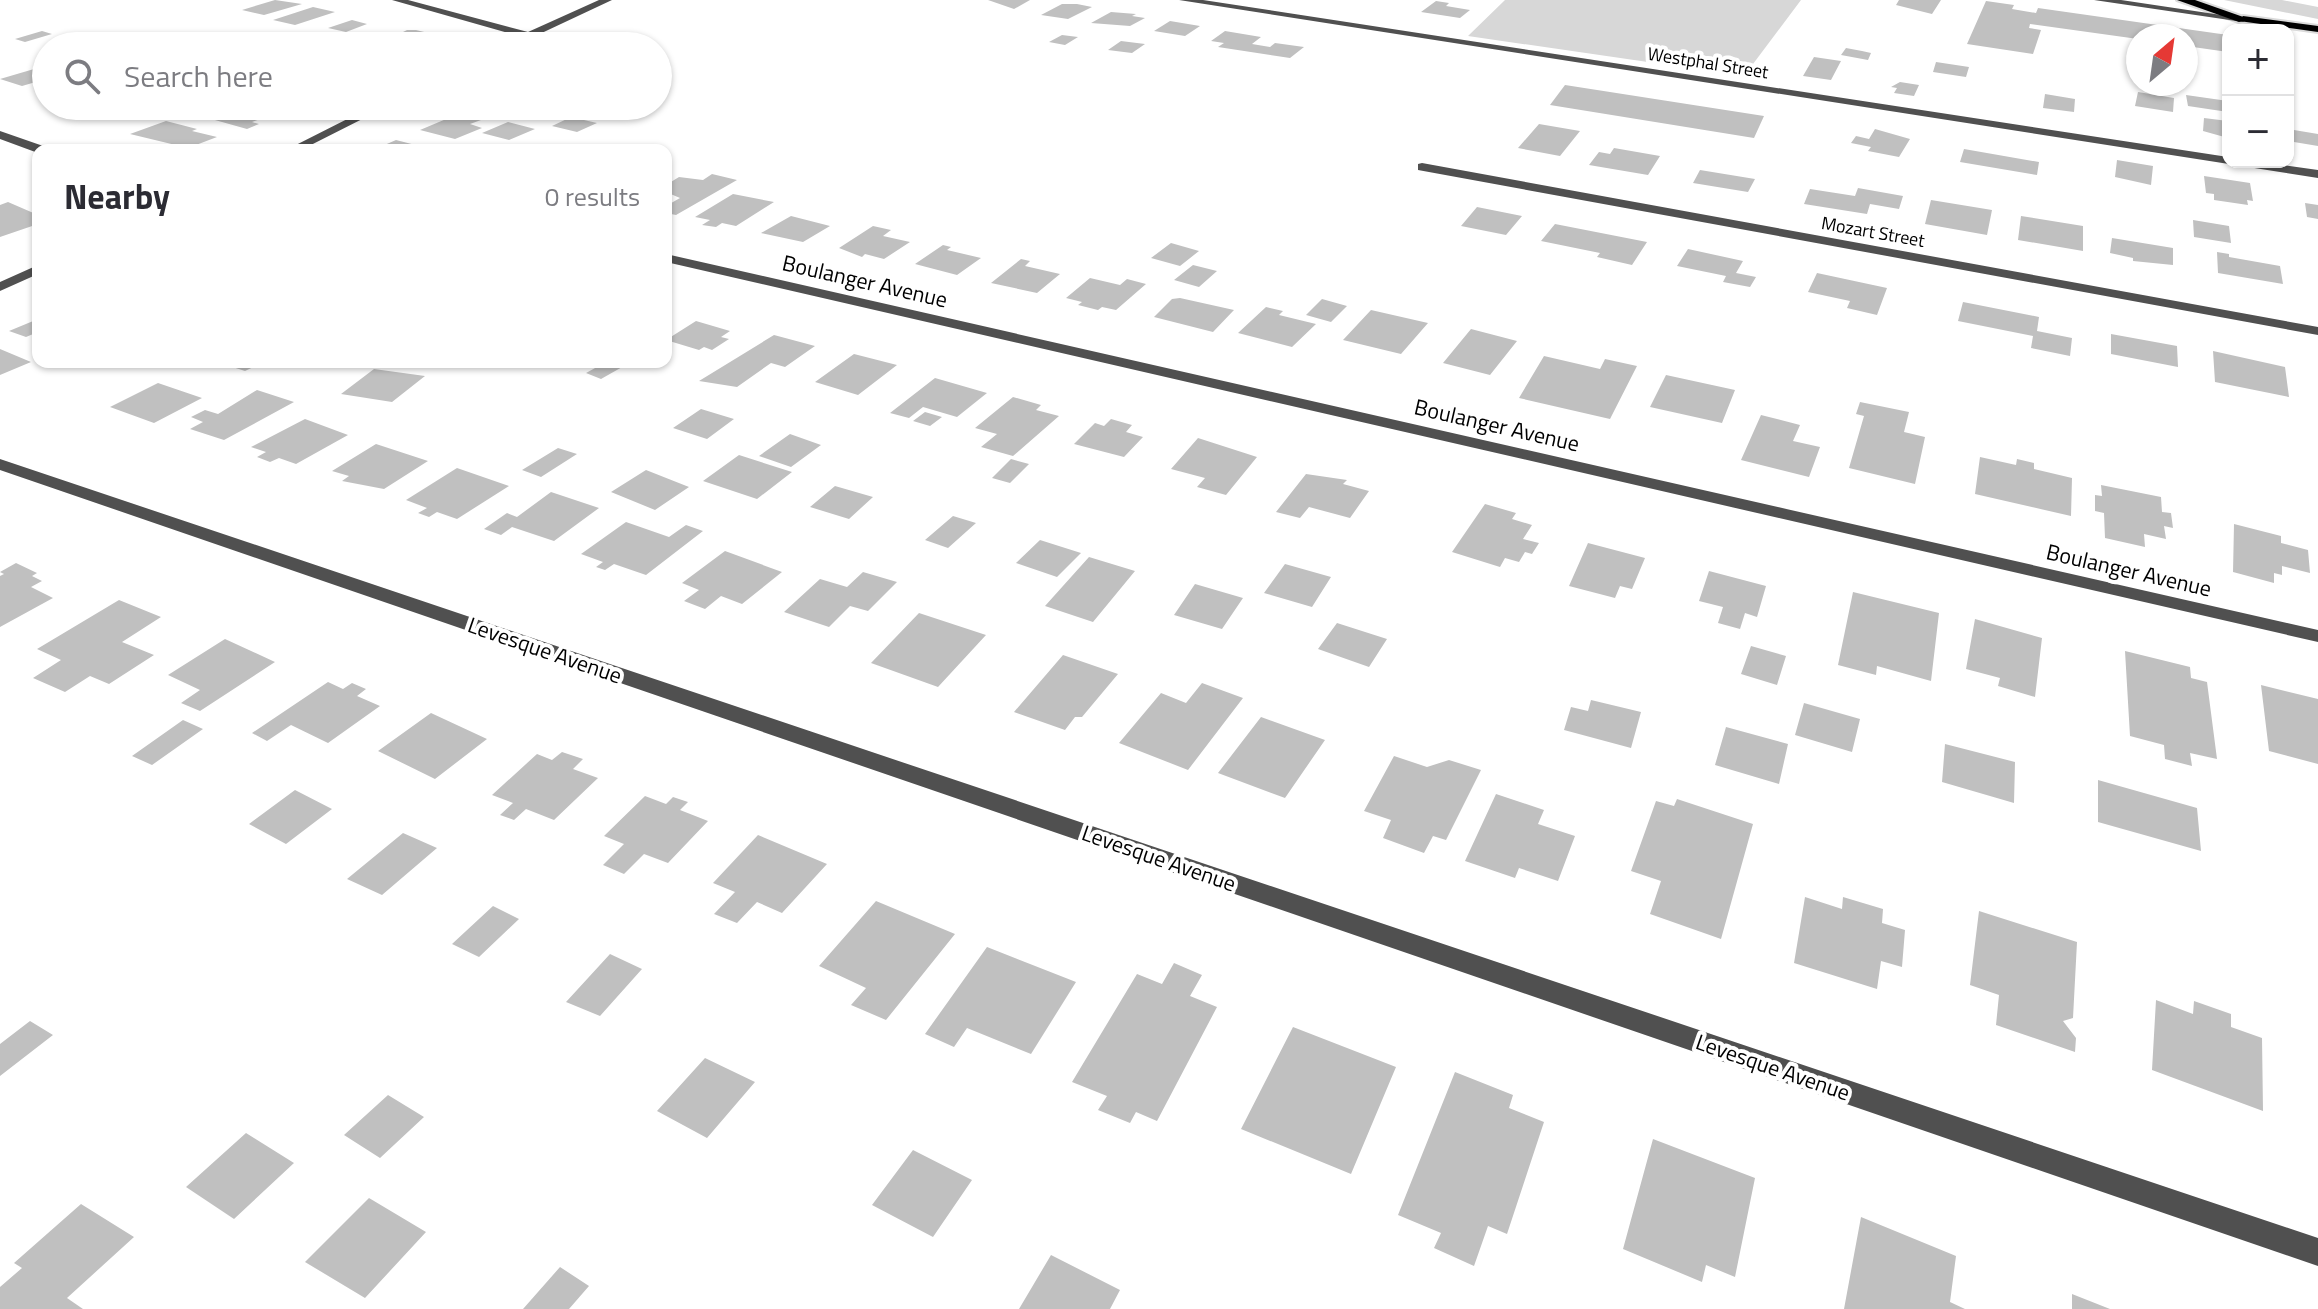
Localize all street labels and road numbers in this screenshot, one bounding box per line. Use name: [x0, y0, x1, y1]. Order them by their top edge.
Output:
street label: Westphal Street: [1646, 40, 1771, 85]
street label: Mozart Street: [1819, 209, 1928, 254]
street label: Boulanger Avenue: [779, 245, 951, 317]
street label: Boulanger Avenue: [1411, 389, 1583, 461]
street label: Boulanger Avenue: [2043, 534, 2215, 606]
street label: Levesque Avenue: [463, 608, 627, 692]
street label: Levesque Avenue: [1077, 816, 1241, 900]
street label: Levesque Avenue: [1691, 1025, 1855, 1109]

